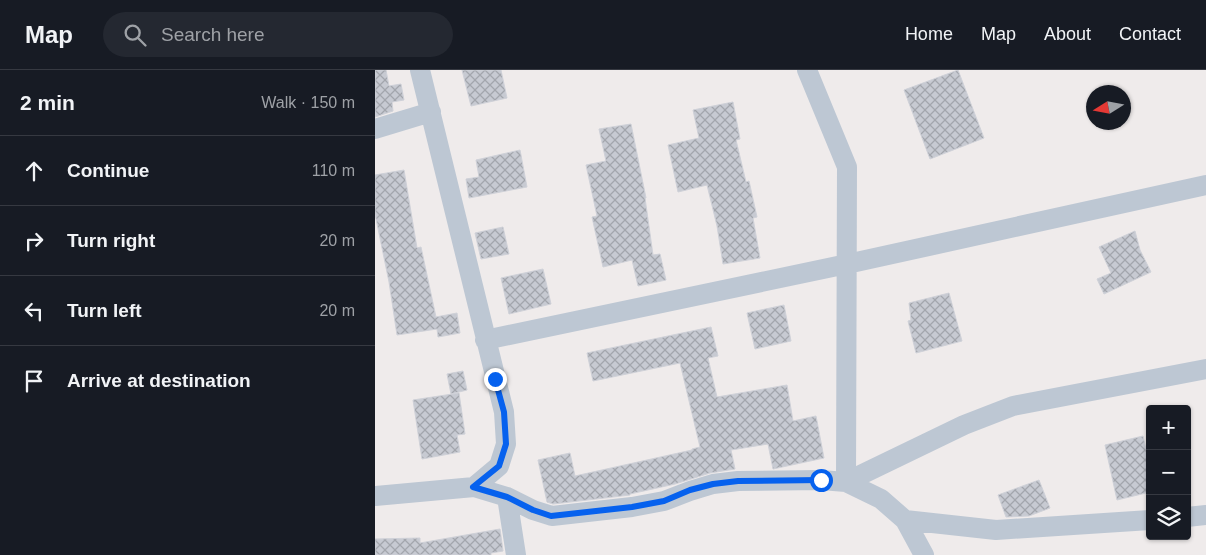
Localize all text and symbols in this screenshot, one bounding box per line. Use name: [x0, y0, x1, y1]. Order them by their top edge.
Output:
search box: [103, 12, 453, 57]
text: Map: [25, 21, 73, 48]
icon: search: [121, 21, 149, 49]
text: Search here: [161, 24, 265, 45]
text: Home: [905, 24, 953, 44]
text: Map: [981, 24, 1016, 44]
text: About: [1044, 24, 1091, 44]
text: Contact: [1119, 24, 1181, 44]
north arrow: [1086, 85, 1131, 130]
text: 2 min: [20, 91, 75, 114]
text: Walk · 150 m: [261, 94, 355, 111]
icon: ahead: [20, 157, 48, 185]
text: Continue: [67, 160, 149, 181]
text: 110 m: [312, 162, 355, 179]
icon: right: [20, 227, 48, 255]
text: Turn right: [67, 230, 155, 251]
text: 20 m: [319, 232, 355, 249]
icon: left: [20, 297, 48, 325]
text: Turn left: [67, 300, 142, 321]
text: 20 m: [319, 302, 355, 319]
icon: arrive: [20, 367, 48, 395]
route end: [484, 368, 507, 391]
text: Arrive at destination: [67, 370, 251, 391]
map controls: [1146, 405, 1191, 540]
button: +: [1146, 405, 1191, 450]
button: −: [1146, 450, 1191, 495]
route start: [810, 469, 833, 492]
button: layers: [1146, 495, 1191, 540]

